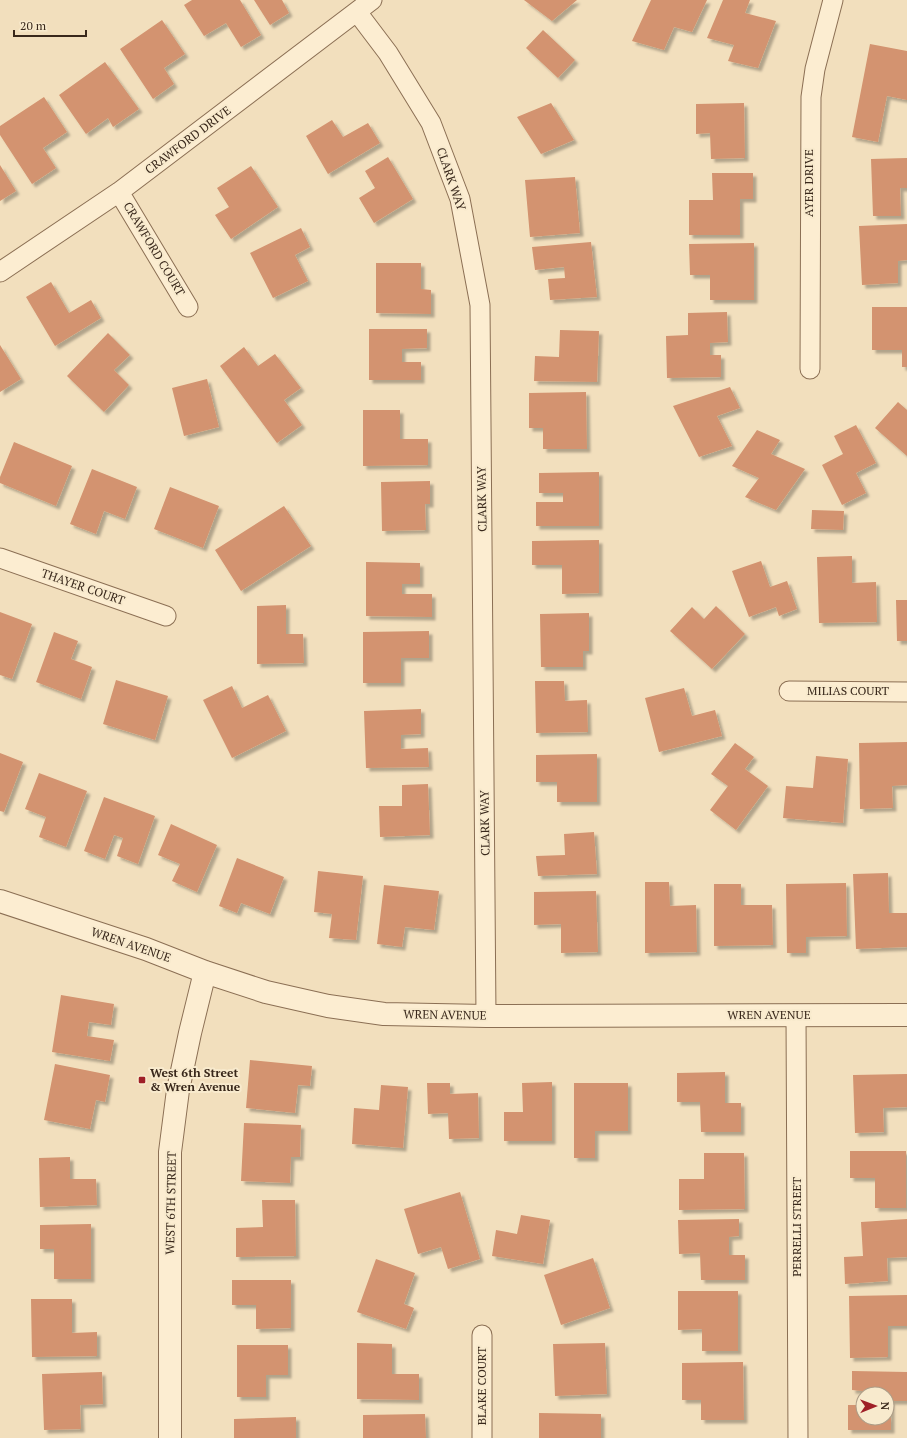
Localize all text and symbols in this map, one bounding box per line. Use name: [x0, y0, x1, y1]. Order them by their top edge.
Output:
scale bar: [14, 12, 86, 38]
text: 20 m: [20, 18, 47, 33]
street label: CRAWFORD DRIVE: [142, 102, 234, 177]
street label: CLARK WAY: [434, 145, 469, 213]
street label: AYER DRIVE: [801, 149, 816, 217]
street label: CRAWFORD COURT: [120, 199, 189, 299]
street label: CLARK WAY: [473, 466, 490, 532]
street label: THAYER COURT: [39, 565, 127, 608]
street label: MILIAS COURT: [807, 683, 889, 698]
street label: CLARK WAY: [476, 790, 493, 856]
street label: WREN AVENUE: [89, 924, 173, 965]
street label: WREN AVENUE: [403, 1006, 487, 1023]
street label: WREN AVENUE: [727, 1007, 811, 1022]
place label: West 6th Street & Wren Avenue: [150, 1065, 241, 1094]
marker: West 6th Street & Wren Avenue: [137, 1075, 147, 1085]
street label: WEST 6TH STREET: [162, 1151, 179, 1255]
street label: PERRELLI STREET: [789, 1177, 804, 1277]
street label: BLAKE COURT: [474, 1346, 489, 1425]
north arrow: [855, 1386, 895, 1426]
text: N: [878, 1402, 892, 1411]

